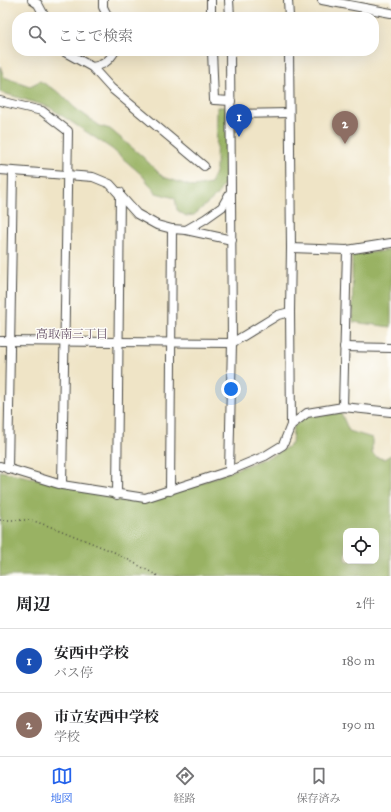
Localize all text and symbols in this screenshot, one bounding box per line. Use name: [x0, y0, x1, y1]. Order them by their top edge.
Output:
search box: [12, 12, 379, 56]
icon: search: [26, 23, 48, 45]
text: ここで検索: [58, 27, 133, 45]
pin: 1: [226, 104, 252, 137]
pin: 2: [332, 111, 358, 144]
district label: 高取南三丁目: [36, 327, 108, 341]
your location: [221, 379, 241, 399]
map controls: [343, 528, 379, 564]
button: locate: [343, 528, 379, 564]
text: 周辺: [16, 594, 50, 615]
text: 2件: [356, 596, 375, 612]
text: 安西中学校: [54, 644, 129, 662]
text: 1: [26, 653, 32, 669]
text: 180 m: [342, 653, 375, 669]
text: バス停: [54, 665, 93, 681]
text: 市立安西中学校: [54, 708, 159, 726]
text: 2: [26, 717, 32, 733]
text: 190 m: [342, 717, 375, 733]
text: 学校: [54, 729, 80, 745]
tab: 地図: [51, 765, 73, 805]
tab: 経路: [174, 765, 196, 805]
tab: 保存済み: [297, 765, 341, 805]

